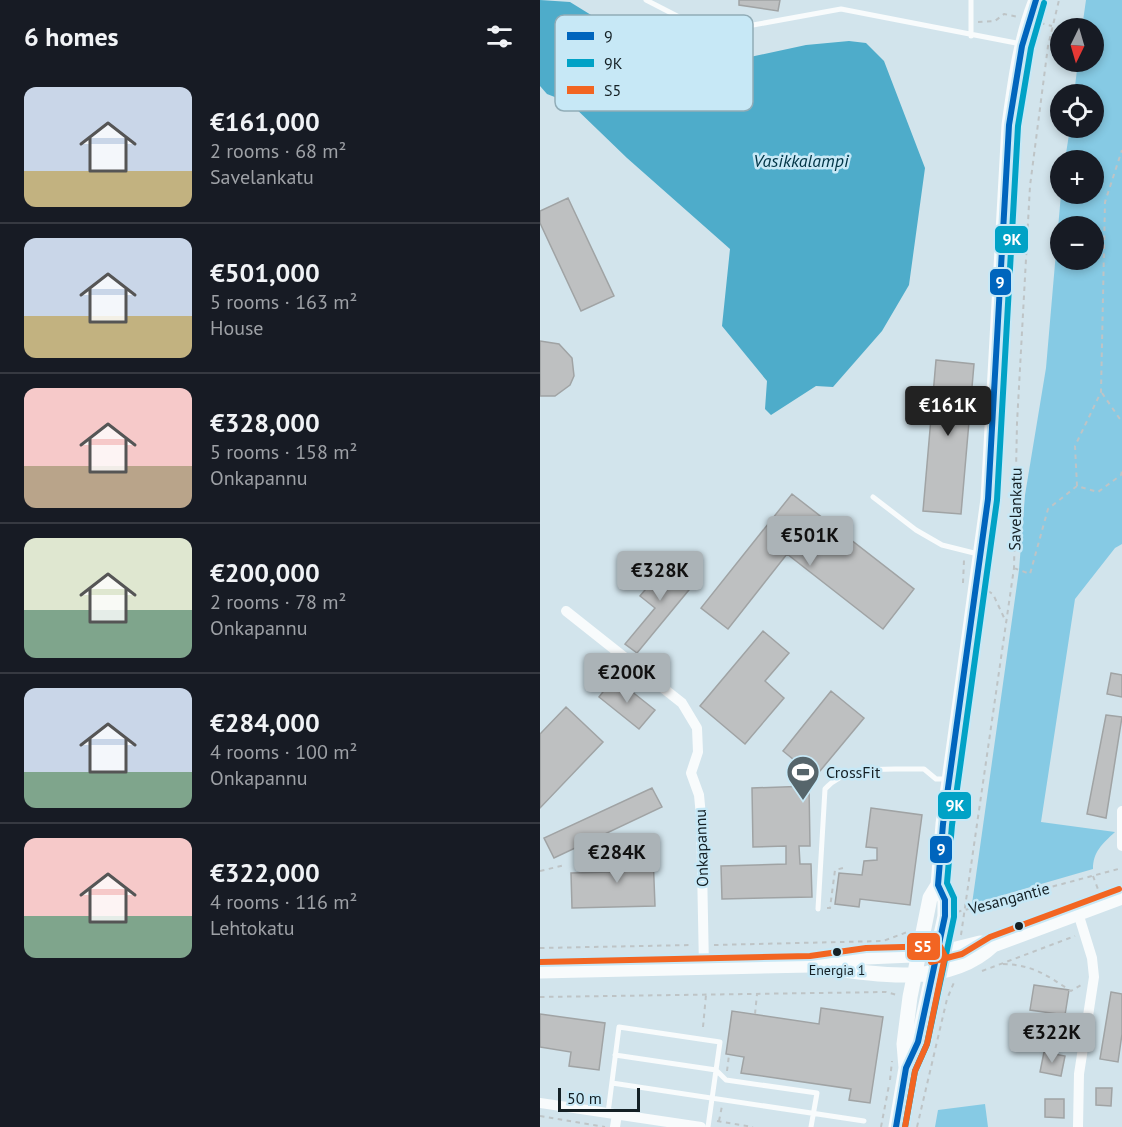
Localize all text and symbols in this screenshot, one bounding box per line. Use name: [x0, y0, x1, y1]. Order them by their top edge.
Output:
legend: [555, 15, 753, 111]
north arrow: [1050, 18, 1104, 72]
map controls: [1050, 18, 1104, 270]
text: 6 homes: [24, 20, 119, 53]
icon: filters: [483, 20, 516, 53]
text: 9: [604, 26, 613, 46]
text: 9K: [604, 53, 623, 73]
text: S5: [604, 80, 621, 100]
button: locate: [1050, 84, 1104, 138]
text: €161,000: [210, 105, 320, 138]
icon: home: [72, 111, 144, 183]
text: 2 rooms · 68 m²: [210, 138, 346, 164]
water label: Vasikkalampi: [753, 149, 850, 172]
button: +: [1050, 150, 1104, 204]
text: Savelankatu: [210, 164, 314, 190]
button: −: [1050, 216, 1104, 270]
line badge: 9K: [994, 225, 1029, 254]
text: 9K: [1003, 229, 1022, 249]
text: €501,000: [210, 256, 320, 289]
icon: home: [72, 262, 144, 334]
line badge: 9: [989, 268, 1012, 296]
text: 9: [995, 272, 1005, 292]
text: 5 rooms · 163 m²: [210, 289, 357, 315]
text: House: [210, 315, 264, 341]
pin: €161K: [906, 386, 990, 437]
text: €161K: [919, 392, 977, 418]
text: €328,000: [210, 406, 320, 439]
icon: home: [72, 412, 144, 484]
text: 5 rooms · 158 m²: [210, 439, 357, 465]
text: Onkapannu: [210, 465, 308, 491]
street label: Savelankatu: [1004, 467, 1026, 551]
pin: €501K: [768, 516, 852, 567]
text: €501K: [781, 522, 839, 548]
pin: €328K: [618, 551, 702, 602]
text: €200,000: [210, 556, 320, 589]
text: €328K: [631, 557, 689, 583]
icon: home: [72, 562, 144, 634]
text: 2 rooms · 78 m²: [210, 589, 346, 615]
text: Onkapannu: [210, 615, 308, 641]
pin: €200K: [585, 653, 669, 704]
text: €200K: [598, 659, 656, 685]
text: €284,000: [210, 706, 320, 739]
icon: home: [72, 712, 144, 784]
text: 4 rooms · 100 m²: [210, 739, 357, 765]
sports icon: CrossFit: [785, 754, 821, 801]
place label: CrossFit: [826, 762, 881, 782]
text: Onkapannu: [210, 765, 308, 791]
line badge: 9K: [937, 791, 972, 820]
text: 9K: [946, 795, 965, 815]
street label: Onkapannu: [690, 809, 712, 887]
pin: €284K: [575, 833, 659, 884]
line badge: 9: [929, 835, 953, 864]
text: €284K: [588, 839, 646, 865]
text: 9: [936, 839, 946, 859]
text: €322,000: [210, 856, 320, 889]
icon: home: [72, 862, 144, 934]
street label: Vesangantie: [965, 878, 1052, 919]
text: 4 rooms · 116 m²: [210, 889, 357, 915]
text: Lehtokatu: [210, 915, 295, 941]
unlabelled marker: [1013, 920, 1025, 932]
line badge: S5: [906, 932, 941, 961]
text: S5: [914, 936, 932, 956]
marker: Energia 1: [831, 946, 843, 958]
place label: Energia 1: [809, 961, 865, 979]
pin: €322K: [1010, 1013, 1094, 1064]
text: €322K: [1023, 1019, 1081, 1045]
scale bar: [558, 1085, 640, 1112]
text: 50 m: [567, 1088, 602, 1108]

